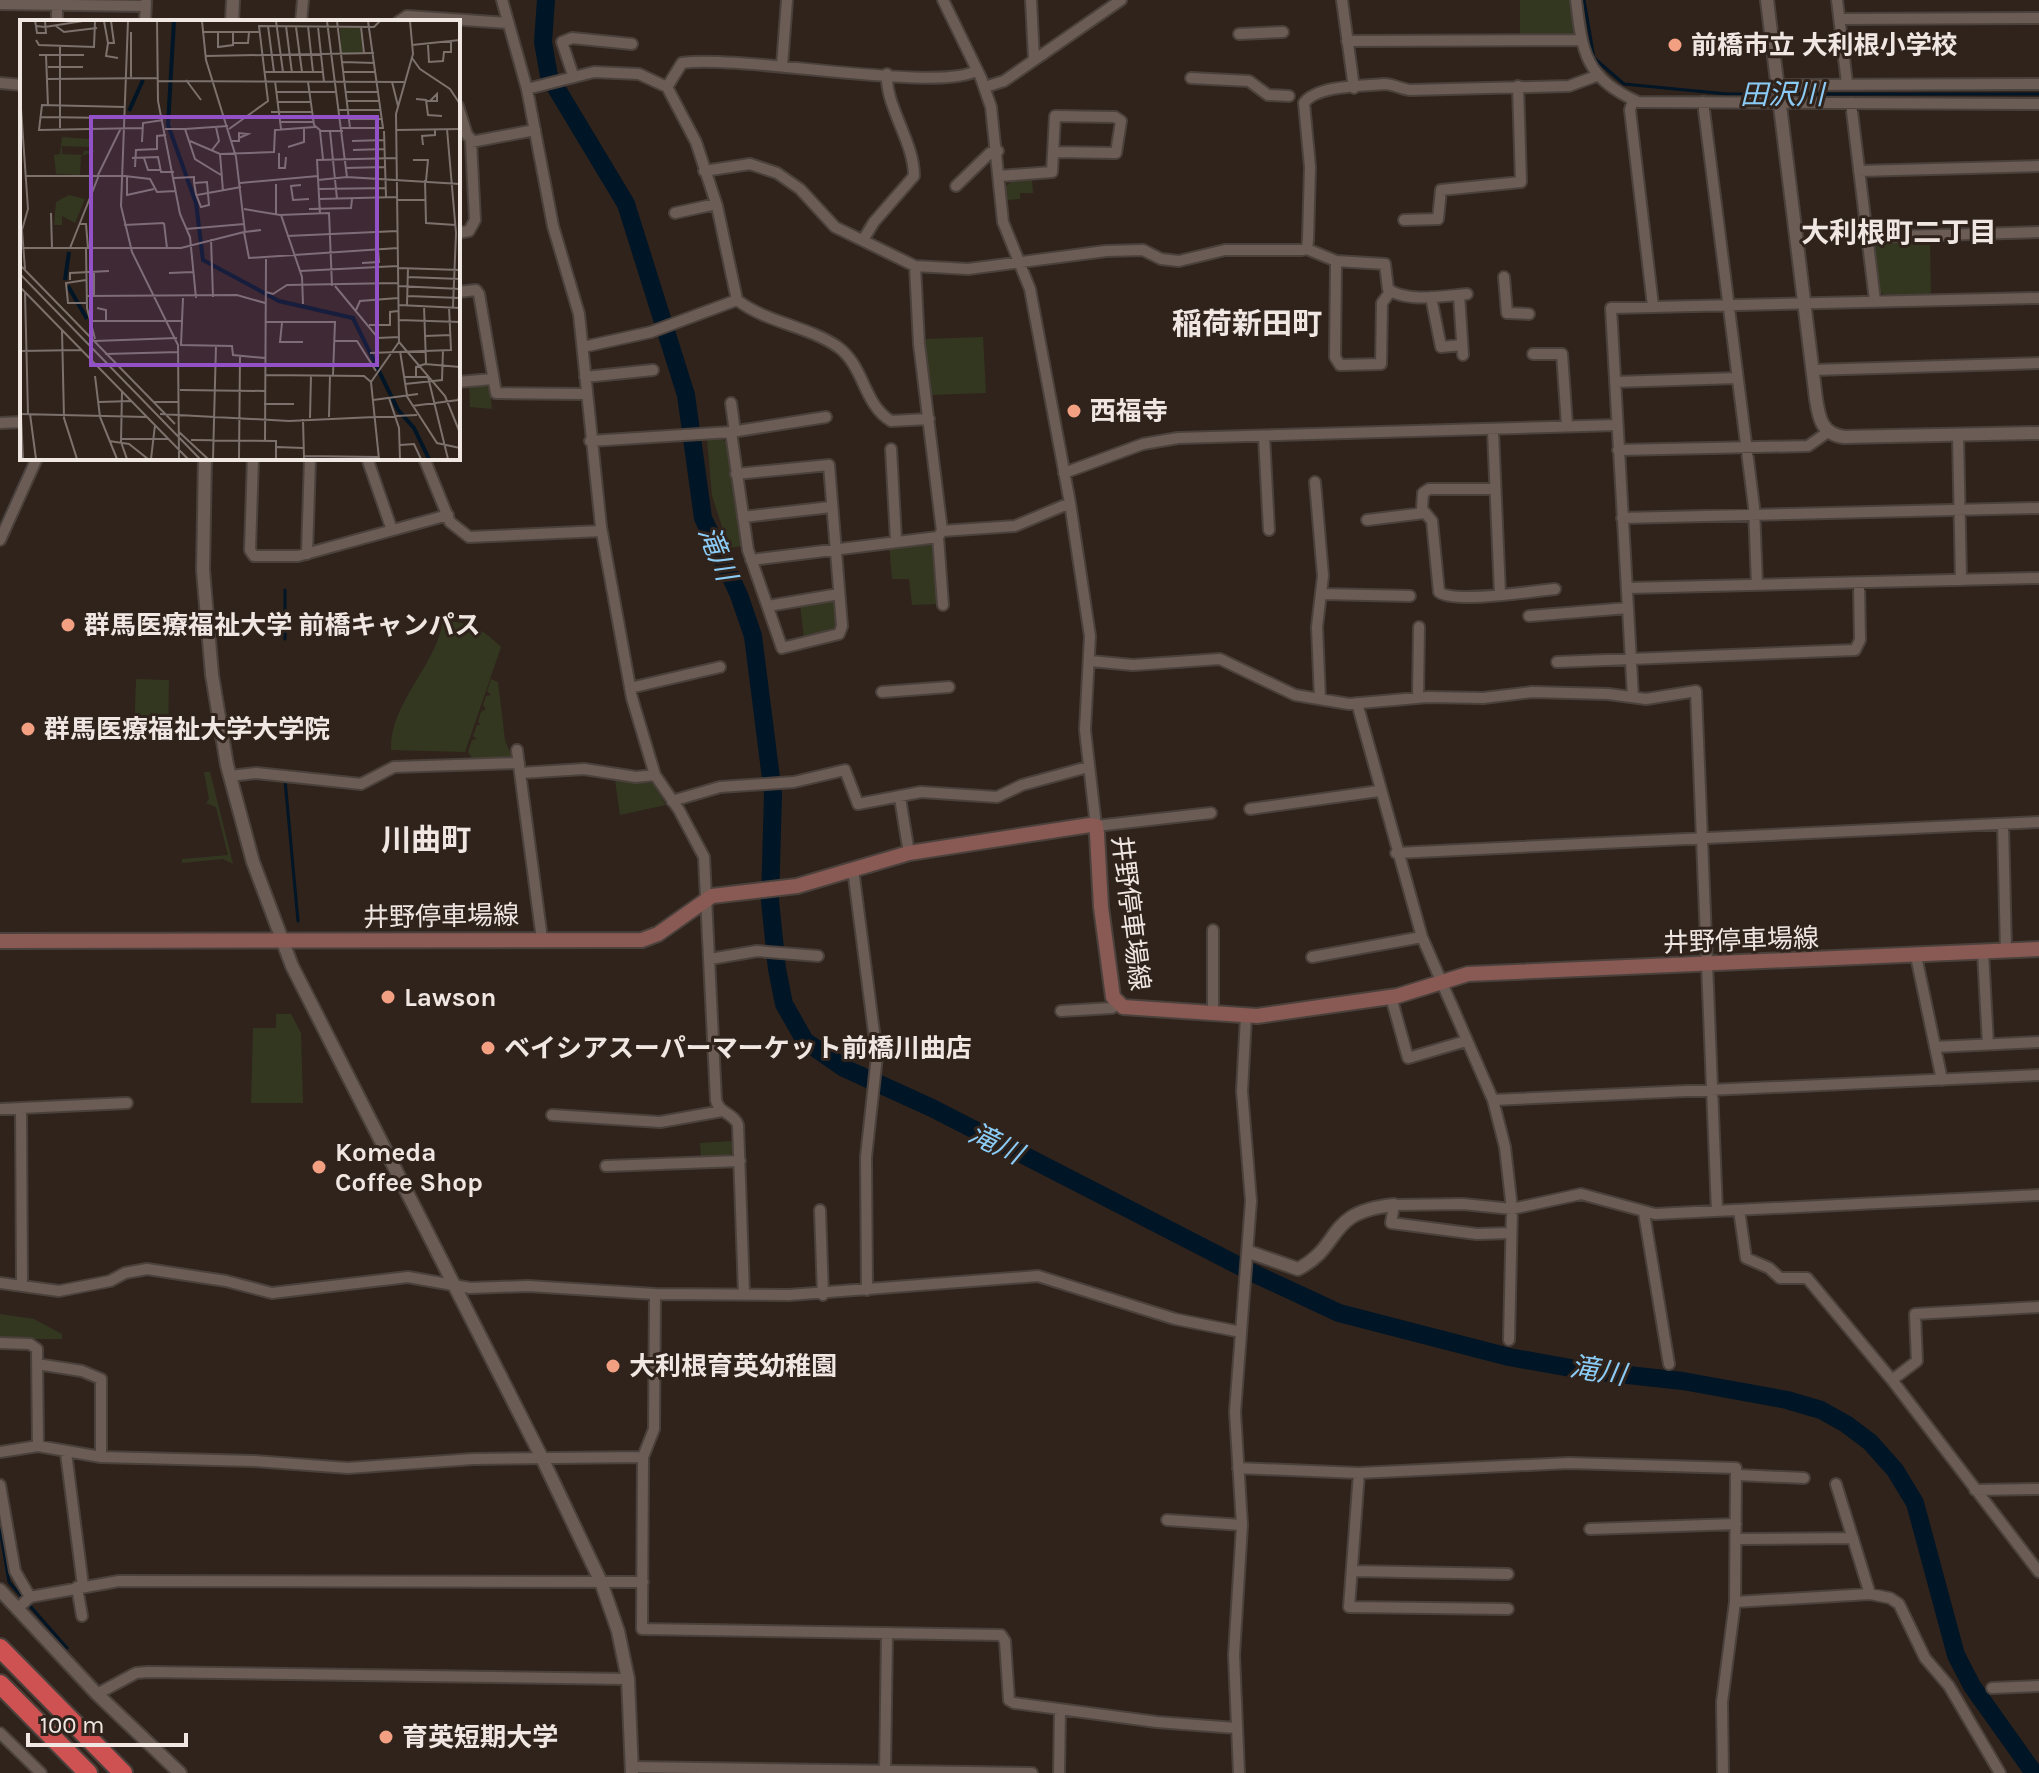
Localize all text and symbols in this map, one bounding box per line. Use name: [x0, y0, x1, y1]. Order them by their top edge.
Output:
inset map: [20, 20, 460, 460]
place label: 前橋市立 大利根小学校: [1691, 30, 1958, 61]
marker: 前橋市立 大利根小学校: [1666, 36, 1684, 54]
water label: 田沢川: [1740, 78, 1827, 111]
district label: 大利根町二丁目: [1801, 216, 1997, 249]
district label: 稲荷新田町: [1172, 306, 1322, 342]
place label: 西福寺: [1090, 396, 1168, 427]
marker: 西福寺: [1065, 402, 1083, 420]
water label: 滝川: [692, 521, 744, 588]
place label: 群馬医療福祉大学 前橋キャンパス: [84, 610, 481, 641]
marker: 群馬医療福祉大学 前橋キャンパス: [59, 616, 77, 634]
place label: 群馬医療福祉大学大学院: [44, 714, 330, 745]
marker: 群馬医療福祉大学大学院: [19, 720, 37, 738]
district label: 川曲町: [381, 822, 471, 858]
street label: 井野停車場線: [1106, 834, 1155, 992]
street label: 井野停車場線: [363, 900, 519, 933]
street label: 井野停車場線: [1663, 922, 1820, 959]
place label: Lawson: [404, 982, 496, 1013]
marker: Lawson: [379, 988, 397, 1006]
place label: ベイシアスーパーマーケット前橋川曲店: [504, 1033, 972, 1064]
marker: ベイシアスーパーマーケット前橋川曲店: [479, 1039, 497, 1057]
water label: 滝川: [963, 1116, 1031, 1172]
place label: Komeda Coffee Shop: [335, 1137, 483, 1198]
marker: Komeda Coffee Shop: [310, 1158, 328, 1176]
water label: 滝川: [1568, 1350, 1631, 1392]
place label: 大利根育英幼稚園: [629, 1351, 837, 1382]
marker: 大利根育英幼稚園: [604, 1357, 622, 1375]
scale bar: [28, 1697, 186, 1747]
text: 100 m: [40, 1711, 105, 1739]
place label: 育英短期大学: [402, 1722, 558, 1753]
marker: 育英短期大学: [377, 1728, 395, 1746]

